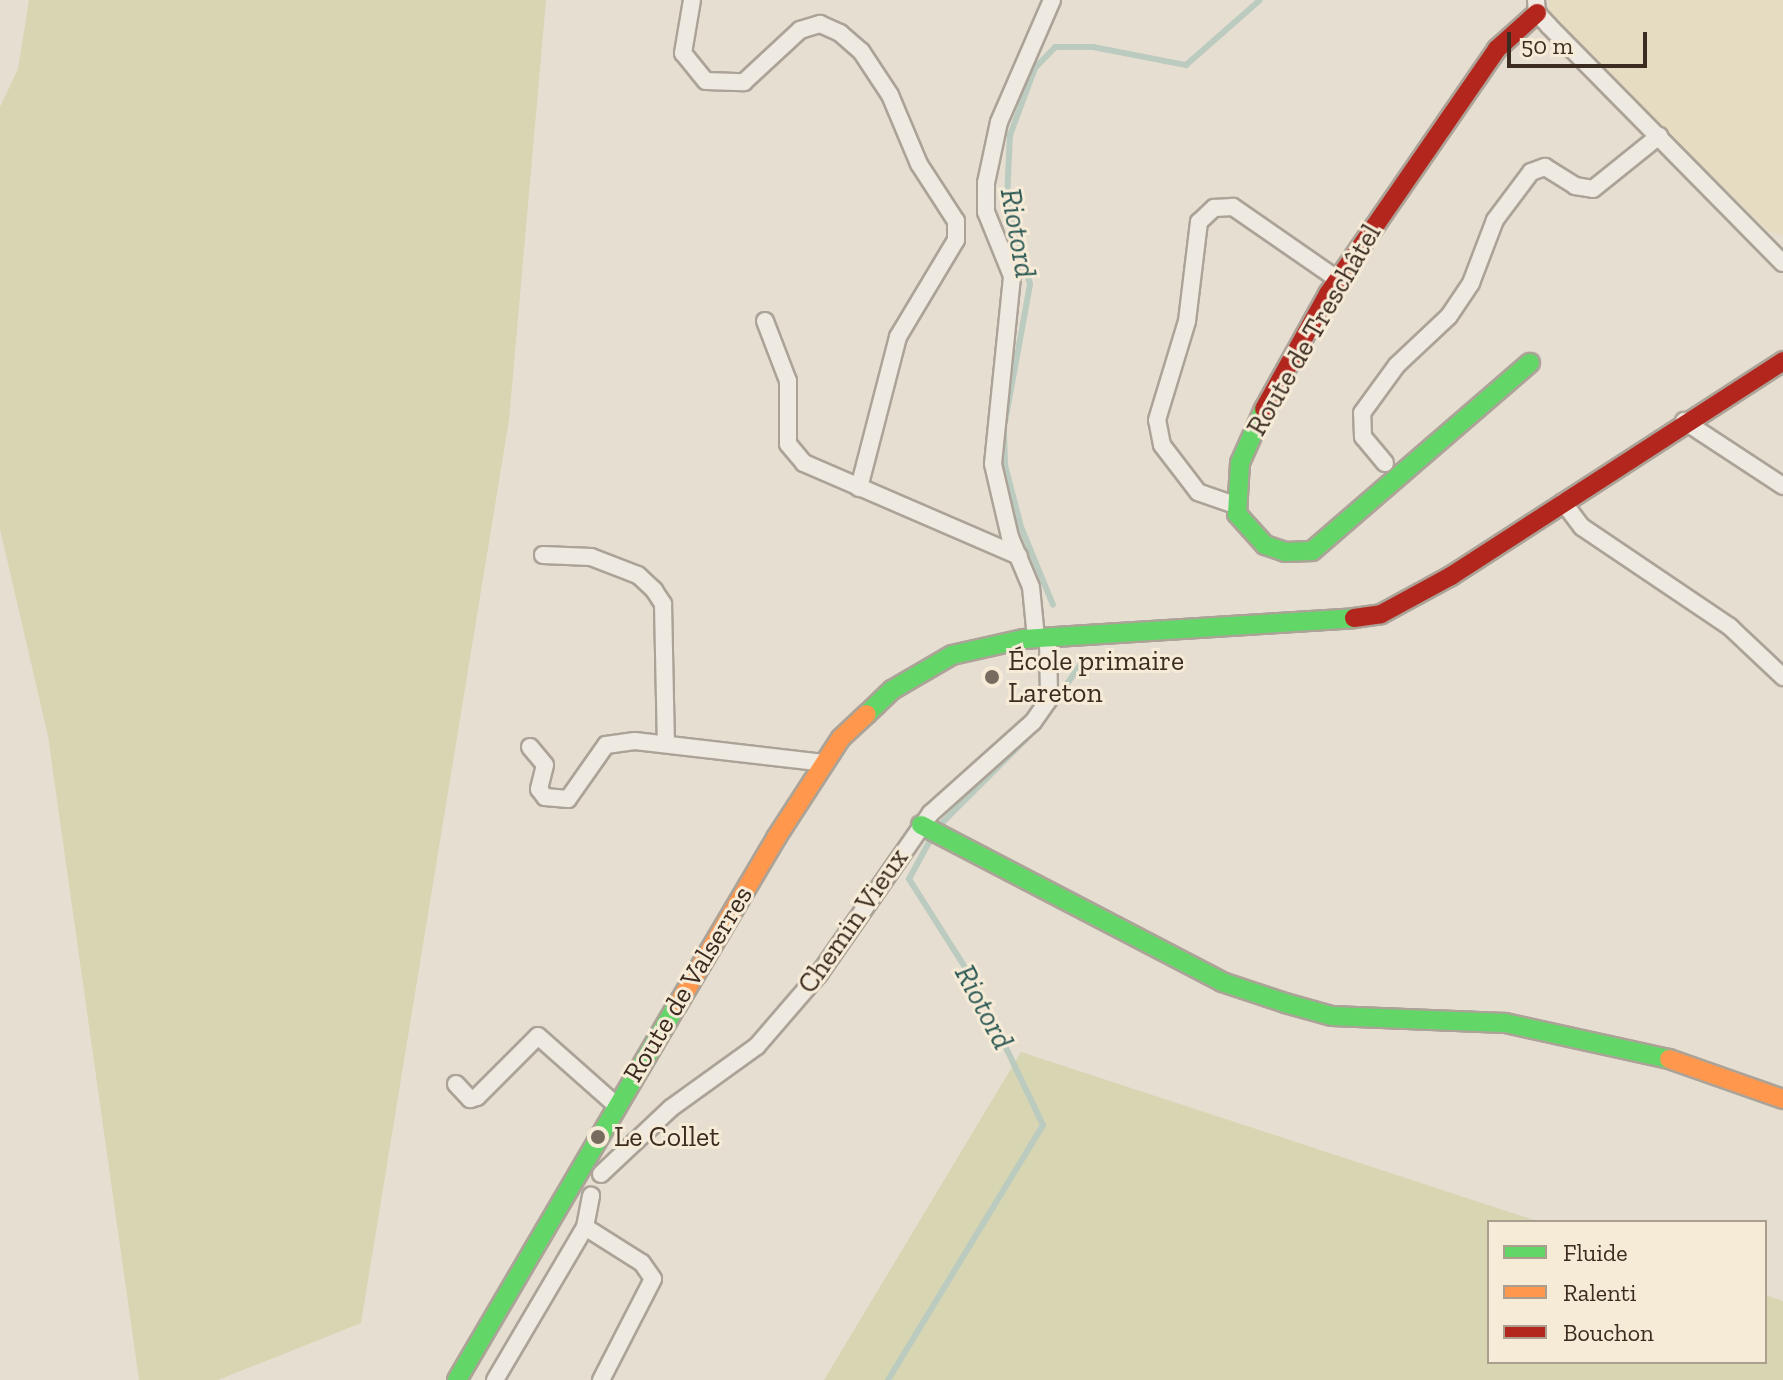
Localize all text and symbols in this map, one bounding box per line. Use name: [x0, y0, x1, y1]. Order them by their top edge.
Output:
scale bar: [1511, 16, 1651, 66]
text: 50 m: [1521, 31, 1573, 60]
water label: Riotord: [992, 185, 1044, 281]
street label: Route de Treschâtel: [1240, 218, 1388, 442]
place label: École primaire Lareton: [1008, 644, 1184, 710]
marker: École primaire Lareton: [983, 668, 1001, 686]
street label: Chemin Vieux: [790, 842, 916, 1000]
street label: Route de Valserres: [616, 880, 760, 1088]
water label: Riotord: [947, 959, 1021, 1055]
place label: Le Collet: [614, 1120, 720, 1154]
marker: Le Collet: [589, 1128, 607, 1146]
legend: [1487, 1220, 1767, 1364]
text: Fluide: [1563, 1238, 1627, 1267]
text: Ralenti: [1563, 1278, 1636, 1307]
text: Bouchon: [1563, 1318, 1654, 1347]

